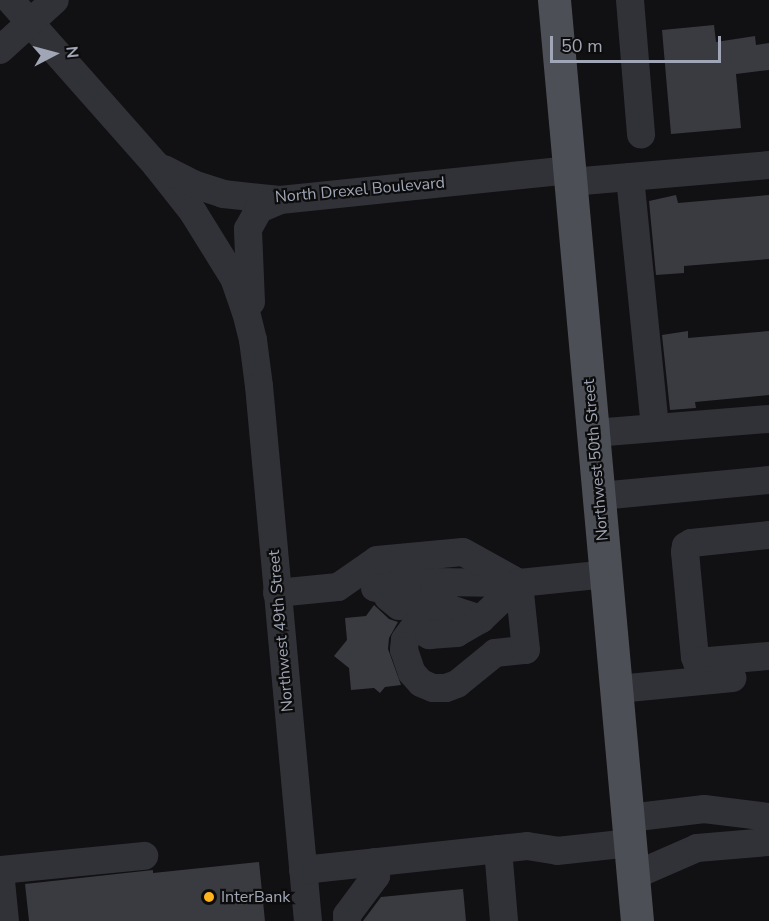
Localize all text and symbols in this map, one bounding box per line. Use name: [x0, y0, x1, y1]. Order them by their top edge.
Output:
north arrow: [24, 24, 84, 84]
scale bar: [553, 24, 724, 62]
text: 50 m: [561, 34, 603, 58]
text: N: [60, 45, 83, 59]
street label: North Drexel Boulevard: [274, 173, 446, 207]
street label: Northwest 50th Street: [579, 378, 613, 542]
street label: Northwest 49th Street: [264, 549, 298, 713]
place label: InterBank: [221, 887, 290, 907]
marker: InterBank: [202, 890, 216, 904]

